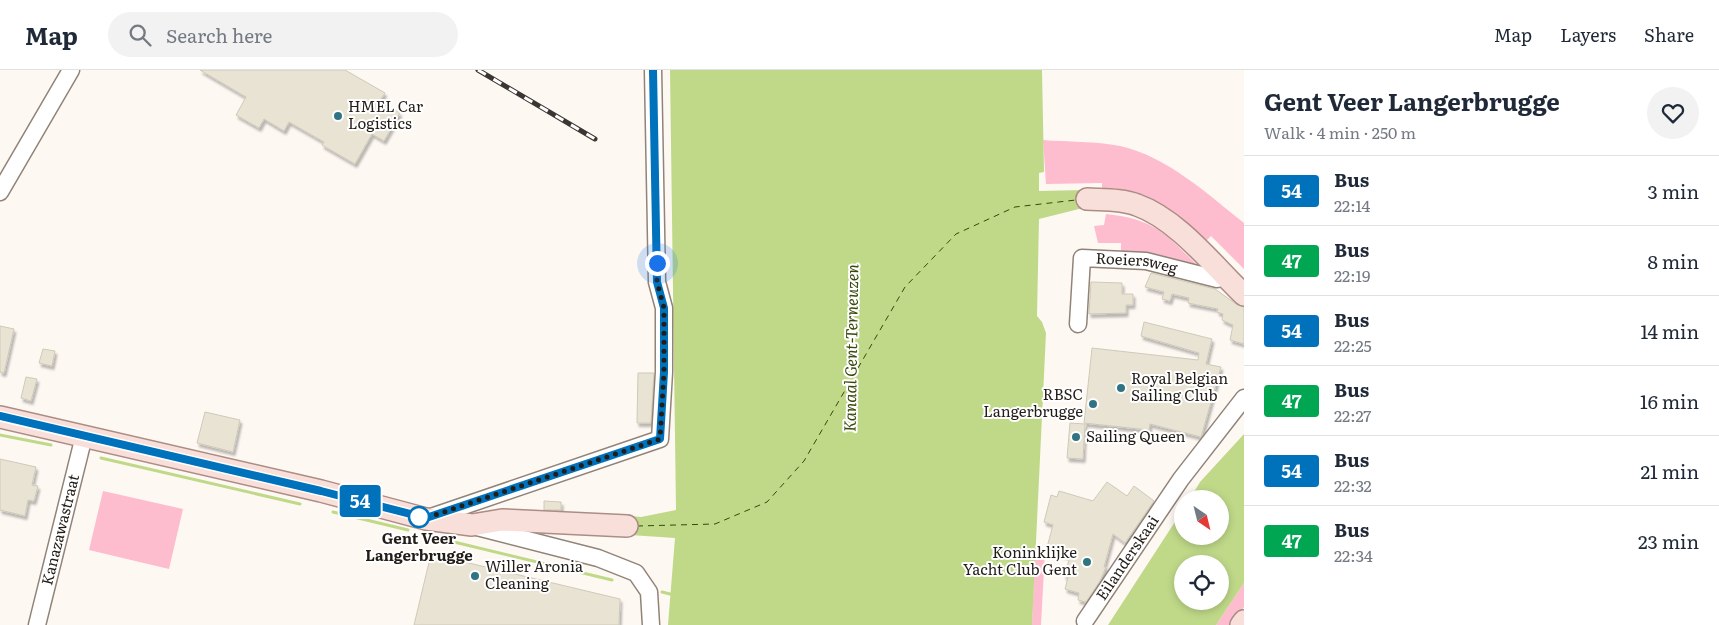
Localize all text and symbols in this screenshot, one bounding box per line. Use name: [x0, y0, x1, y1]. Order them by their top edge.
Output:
search box: [108, 12, 458, 57]
text: Map: [25, 17, 78, 52]
icon: search: [126, 21, 154, 49]
text: Search here: [166, 21, 272, 49]
text: Map: [1494, 21, 1532, 48]
text: Layers: [1560, 21, 1616, 48]
text: Share: [1644, 21, 1694, 48]
text: Gent Veer Langerbrugge: [1264, 83, 1560, 118]
button: heart: [1647, 87, 1699, 139]
place label: HMEL Car Logistics: [348, 94, 423, 134]
marker: HMEL Car Logistics: [332, 110, 344, 122]
text: Walk · 4 min · 250 m: [1264, 120, 1416, 144]
text: Bus: [1334, 165, 1369, 193]
text: 54: [1281, 177, 1302, 204]
text: 3 min: [1648, 177, 1699, 205]
text: 22:14: [1334, 193, 1370, 217]
text: Bus: [1334, 235, 1369, 263]
street label: Roeiersweg: [1095, 246, 1181, 279]
text: 47: [1282, 247, 1301, 274]
text: 8 min: [1647, 247, 1699, 275]
your location: [645, 251, 670, 276]
water label: Kanaal Gent-Terneuzen: [837, 263, 863, 432]
text: 22:19: [1334, 263, 1370, 287]
text: Bus: [1334, 305, 1369, 333]
text: 54: [1281, 317, 1302, 344]
text: 14 min: [1640, 317, 1699, 345]
text: 22:25: [1334, 333, 1372, 357]
place label: Royal Belgian Sailing Club: [1131, 366, 1228, 406]
text: Bus: [1334, 375, 1369, 403]
place label: RBSC Langerbrugge: [983, 382, 1083, 422]
marker: Royal Belgian Sailing Club: [1115, 382, 1127, 394]
text: 47: [1282, 387, 1301, 414]
text: 16 min: [1640, 387, 1699, 415]
marker: RBSC Langerbrugge: [1087, 398, 1099, 410]
text: 22:27: [1334, 403, 1371, 427]
place label: Sailing Queen: [1086, 424, 1186, 447]
marker: Sailing Queen: [1070, 431, 1082, 443]
text: Bus: [1334, 445, 1369, 473]
text: 54: [1281, 457, 1302, 484]
text: 21 min: [1640, 457, 1699, 485]
street label: Kanazawastraat: [34, 471, 84, 588]
text: 22:32: [1334, 473, 1372, 497]
line badge: 54: [338, 485, 382, 517]
text: 54: [350, 487, 370, 514]
north arrow: [1174, 490, 1229, 545]
map controls: [1174, 490, 1229, 610]
marker: Gent Veer Langerbrugge: [408, 506, 430, 528]
street label: Eilanderskaai: [1089, 510, 1163, 604]
text: Bus: [1334, 515, 1369, 543]
place label: Gent Veer Langerbrugge: [365, 526, 473, 566]
text: 47: [1282, 527, 1301, 554]
text: 23 min: [1638, 527, 1699, 555]
place label: Koninklijke Yacht Club Gent: [963, 540, 1077, 580]
text: 22:34: [1334, 543, 1373, 567]
place label: Willer Aronia Cleaning: [485, 554, 584, 594]
button: locate: [1174, 555, 1229, 610]
marker: Koninklijke Yacht Club Gent: [1081, 556, 1093, 568]
marker: Willer Aronia Cleaning: [469, 570, 481, 582]

